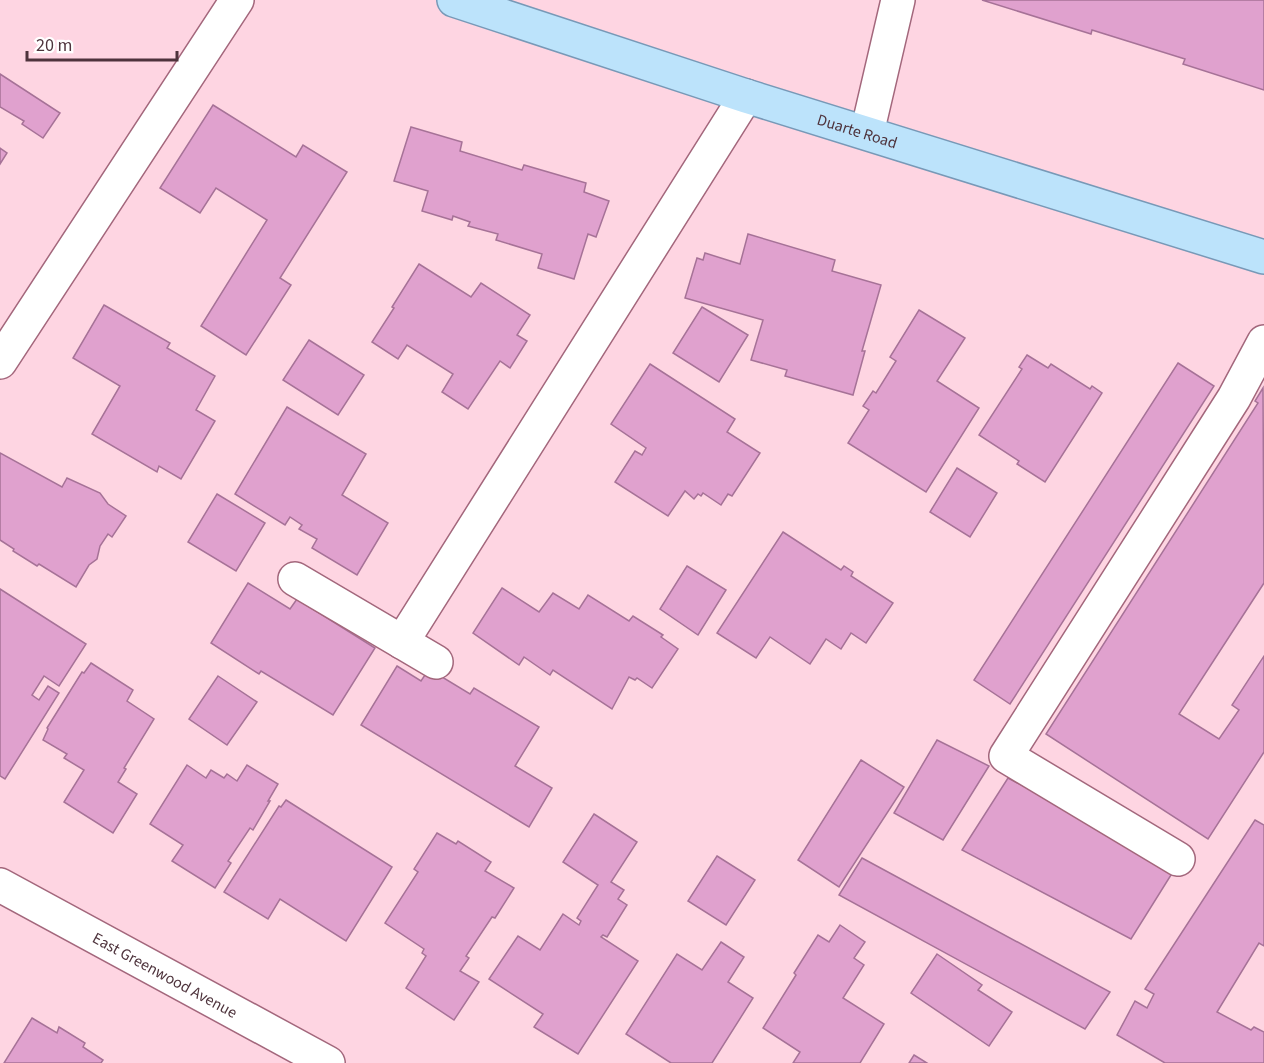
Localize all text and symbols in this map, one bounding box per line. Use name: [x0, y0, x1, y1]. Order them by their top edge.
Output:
scale bar: [27, 24, 177, 62]
text: 20 m: [36, 33, 72, 58]
street label: Duarte Road: [814, 109, 900, 154]
street label: East Greenwood Avenue: [88, 927, 241, 1024]

